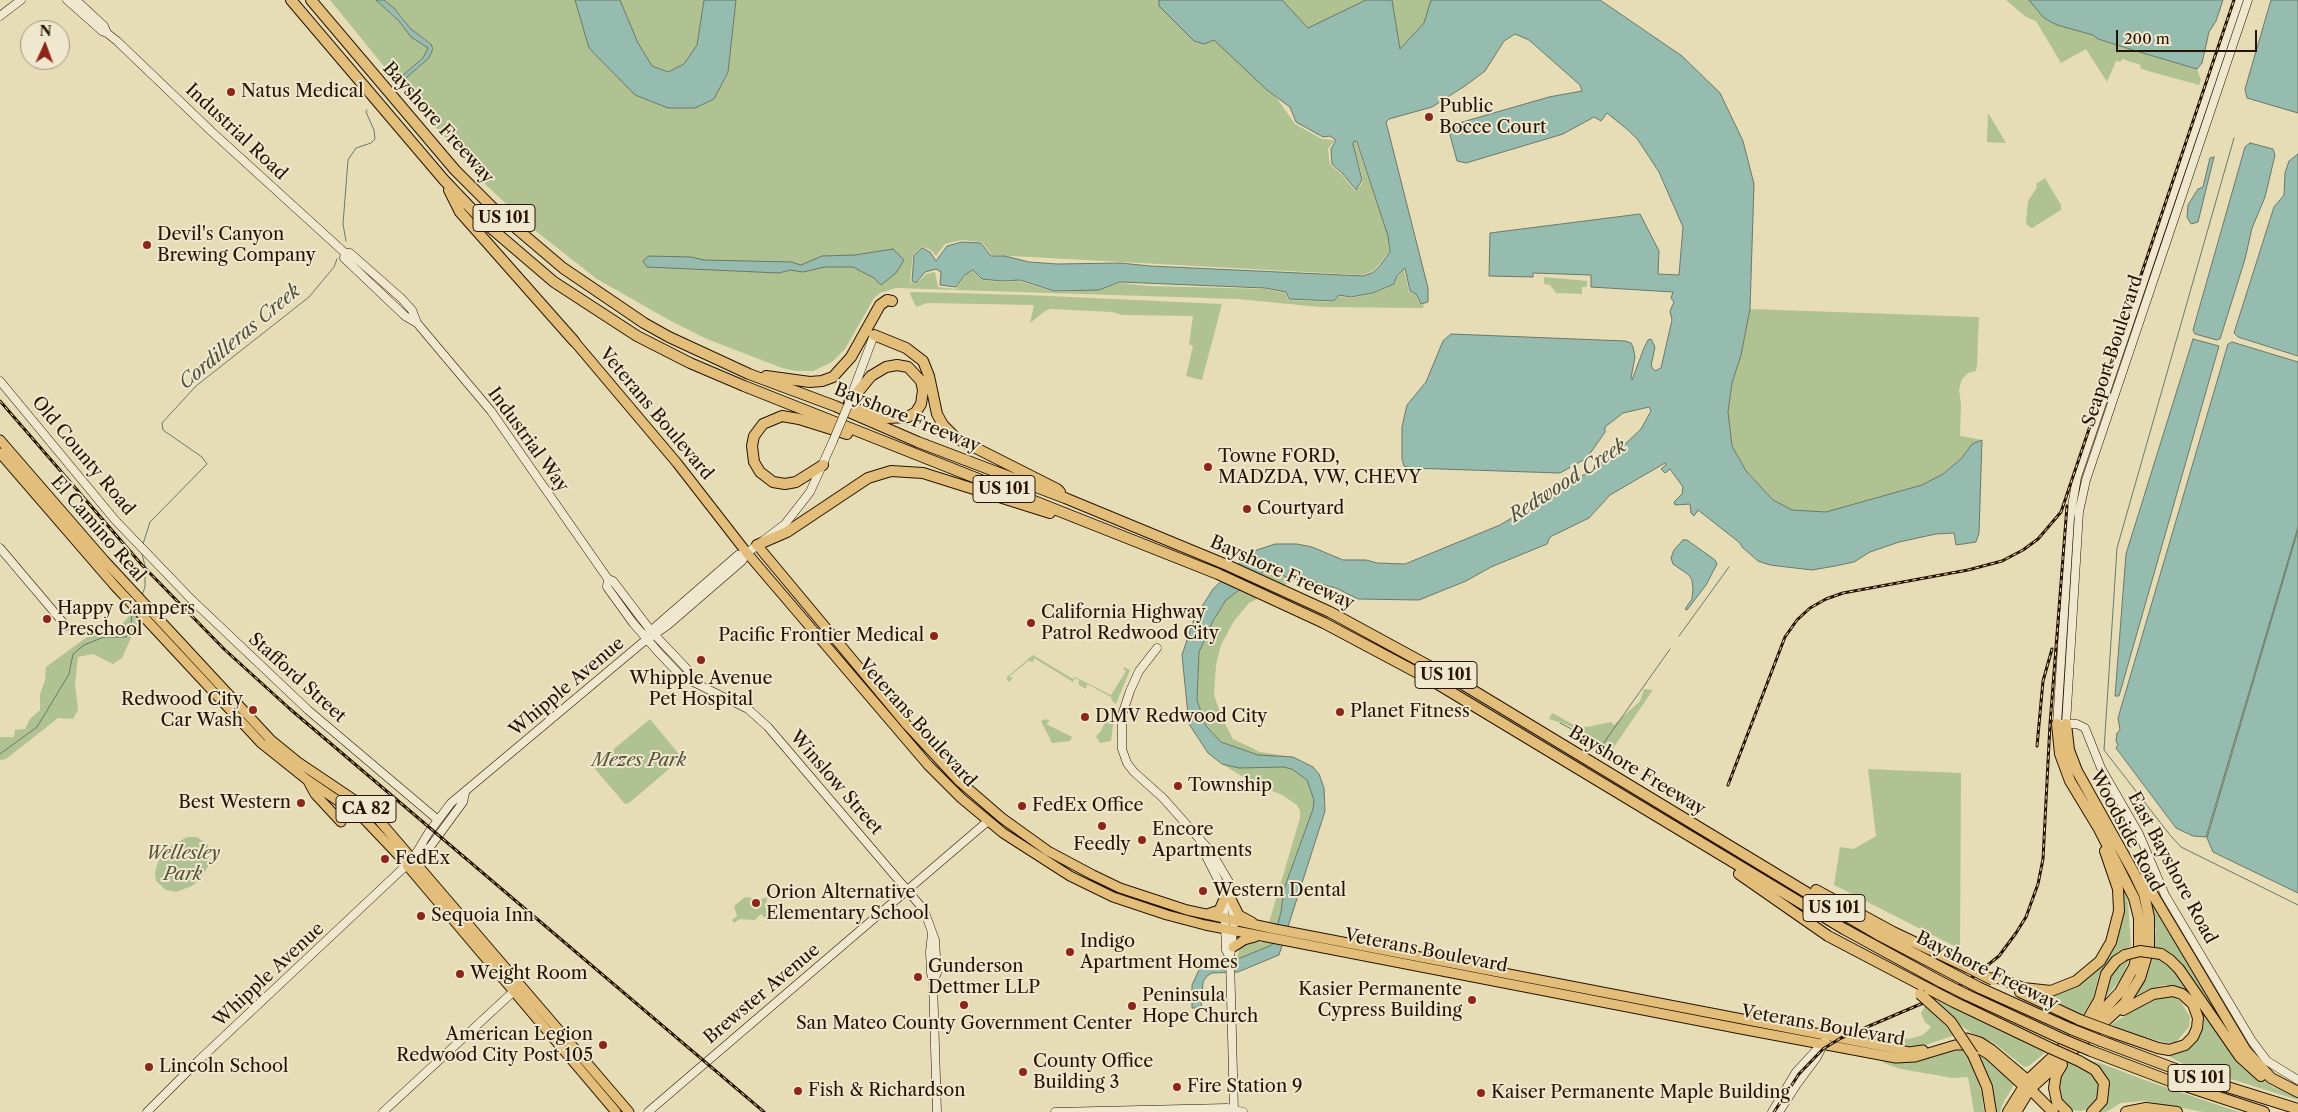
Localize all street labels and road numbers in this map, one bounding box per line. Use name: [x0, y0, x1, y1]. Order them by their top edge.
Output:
street label: Bayshore Freeway: [378, 58, 498, 188]
street label: Industrial Road: [181, 79, 291, 185]
road number: US 101: [473, 204, 535, 232]
street label: Seaport Boulevard: [2078, 273, 2148, 429]
street label: Veterans Boulevard: [594, 344, 718, 484]
street label: Bayshore Freeway: [831, 379, 983, 457]
street label: Industrial Way: [483, 383, 573, 497]
street label: Old County Road: [27, 392, 139, 520]
street label: El Camino Real: [46, 472, 150, 586]
road number: US 101: [973, 476, 1035, 502]
street label: Bayshore Freeway: [1206, 531, 1358, 615]
street label: Stafford Street: [244, 629, 350, 727]
street label: Whipple Avenue: [505, 633, 629, 741]
street label: Veterans Boulevard: [854, 654, 980, 792]
road number: US 101: [1415, 662, 1477, 688]
street label: Bayshore Freeway: [1565, 722, 1709, 820]
street label: Winslow Street: [785, 727, 887, 839]
street label: Woodside Road: [2085, 766, 2167, 896]
street label: East Bayshore Road: [2123, 788, 2221, 948]
road number: CA 82: [336, 796, 396, 822]
road number: US 101: [1803, 894, 1865, 921]
street label: Whipple Avenue: [209, 918, 329, 1032]
street label: Veterans Boulevard: [1343, 925, 1509, 977]
street label: Bayshore Freeway: [1912, 927, 2062, 1015]
street label: Brewster Avenue: [700, 939, 824, 1049]
street label: Veterans Boulevard: [1740, 1001, 1906, 1051]
road number: US 101: [2168, 1064, 2230, 1092]

